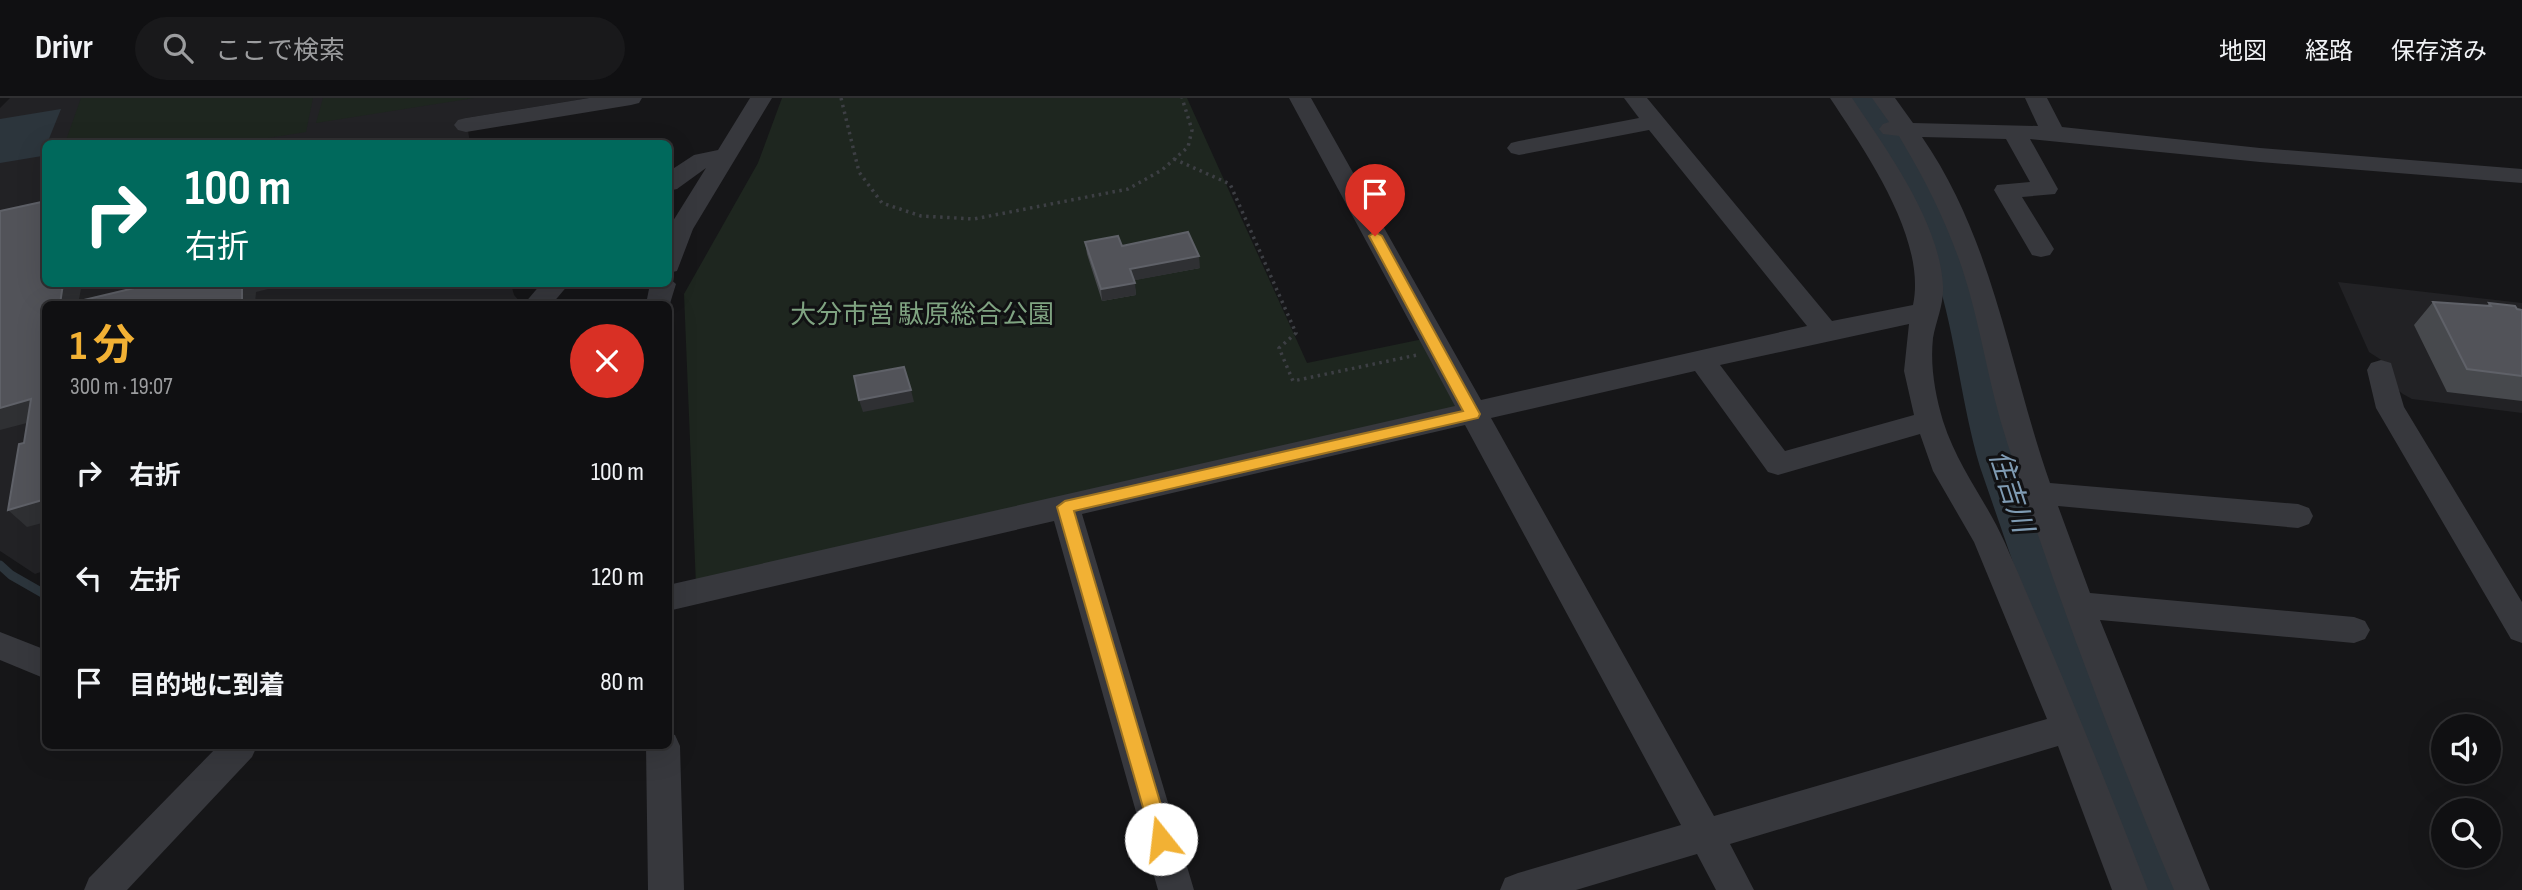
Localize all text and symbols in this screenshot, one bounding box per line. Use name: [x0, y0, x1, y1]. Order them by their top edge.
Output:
search box: [135, 17, 625, 80]
text: Drivr: [35, 28, 93, 68]
icon: search: [159, 29, 197, 67]
text: ここで検索: [215, 36, 345, 67]
text: 地図: [2219, 37, 2267, 66]
text: 経路: [2305, 37, 2353, 66]
text: 保存済み: [2391, 37, 2487, 66]
text: 100 m: [185, 160, 291, 219]
pin: [1345, 164, 1405, 236]
icon: right: [70, 168, 161, 259]
icon: arrive: [1356, 175, 1394, 213]
text: 右折: [185, 228, 249, 267]
park label: 大分市営 駄原総合公園: [790, 300, 1054, 331]
text: 1 分: [70, 321, 135, 372]
button: close: [570, 324, 644, 398]
text: 300 m · 19:07: [70, 373, 172, 401]
water label: 住吉川: [1982, 446, 2040, 539]
icon: right: [70, 454, 108, 492]
text: 100 m: [591, 457, 644, 488]
text: 右折: [129, 461, 181, 492]
icon: left: [70, 559, 108, 597]
text: 120 m: [591, 562, 644, 593]
text: 左折: [129, 566, 181, 597]
icon: arrive: [70, 664, 108, 702]
text: 80 m: [600, 667, 644, 698]
text: 目的地に到着: [129, 671, 285, 702]
map controls: [2431, 714, 2501, 868]
button: sound: [2431, 714, 2501, 784]
button: search: [2431, 798, 2501, 868]
position arrow: [1124, 802, 1198, 876]

